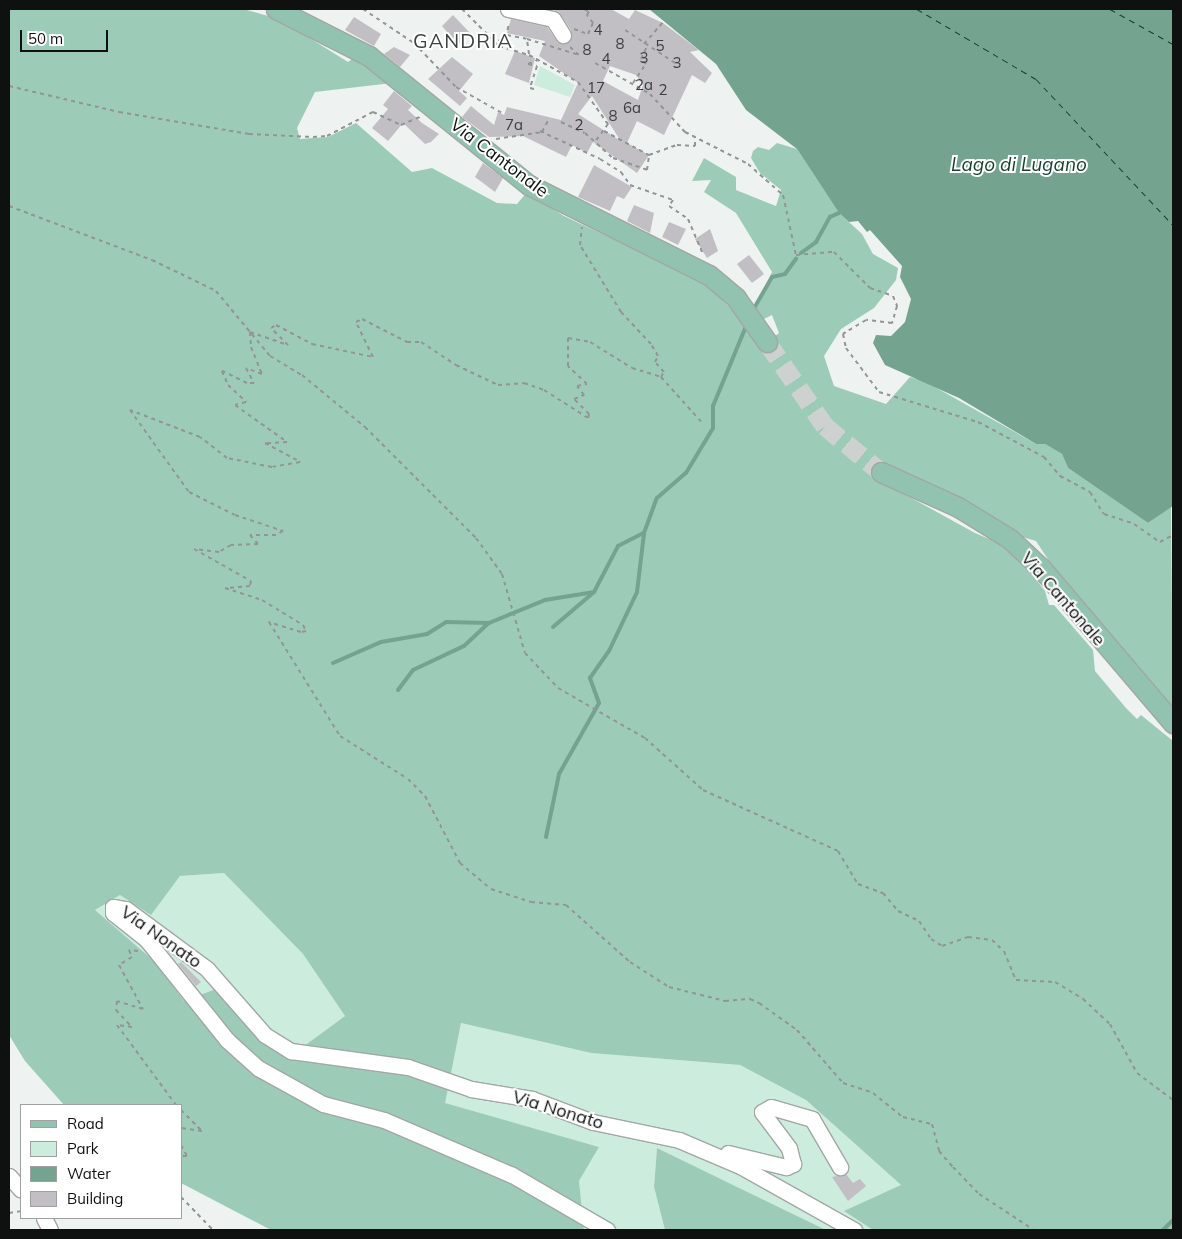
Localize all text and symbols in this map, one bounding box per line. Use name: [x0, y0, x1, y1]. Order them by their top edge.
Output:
scale bar: [22, 20, 110, 52]
house number: 4: [594, 21, 602, 39]
district label: GANDRIA: [412, 28, 514, 52]
text: 50 m: [28, 29, 63, 48]
house number: 8: [616, 35, 624, 53]
house number: 5: [656, 37, 664, 55]
house number: 8: [583, 41, 591, 59]
house number: 3: [640, 49, 648, 67]
house number: 4: [602, 50, 610, 68]
house number: 3: [673, 54, 681, 72]
house number: 2a: [635, 76, 653, 94]
house number: 17: [587, 79, 605, 97]
house number: 2: [659, 81, 667, 99]
house number: 6a: [623, 99, 641, 117]
house number: 8: [609, 107, 617, 125]
street label: Via Cantonale: [446, 114, 552, 202]
house number: 7a: [505, 116, 523, 134]
house number: 2: [575, 116, 583, 134]
water label: Lago di Lugano: [951, 154, 1087, 176]
street label: Via Cantonale: [1016, 548, 1110, 650]
street label: Via Nonato: [116, 901, 206, 973]
street label: Via Nonato: [510, 1086, 606, 1134]
legend: [20, 1104, 182, 1219]
text: Road: [67, 1114, 104, 1133]
text: Park: [67, 1139, 99, 1158]
text: Water: [67, 1164, 111, 1183]
text: Building: [67, 1189, 123, 1208]

